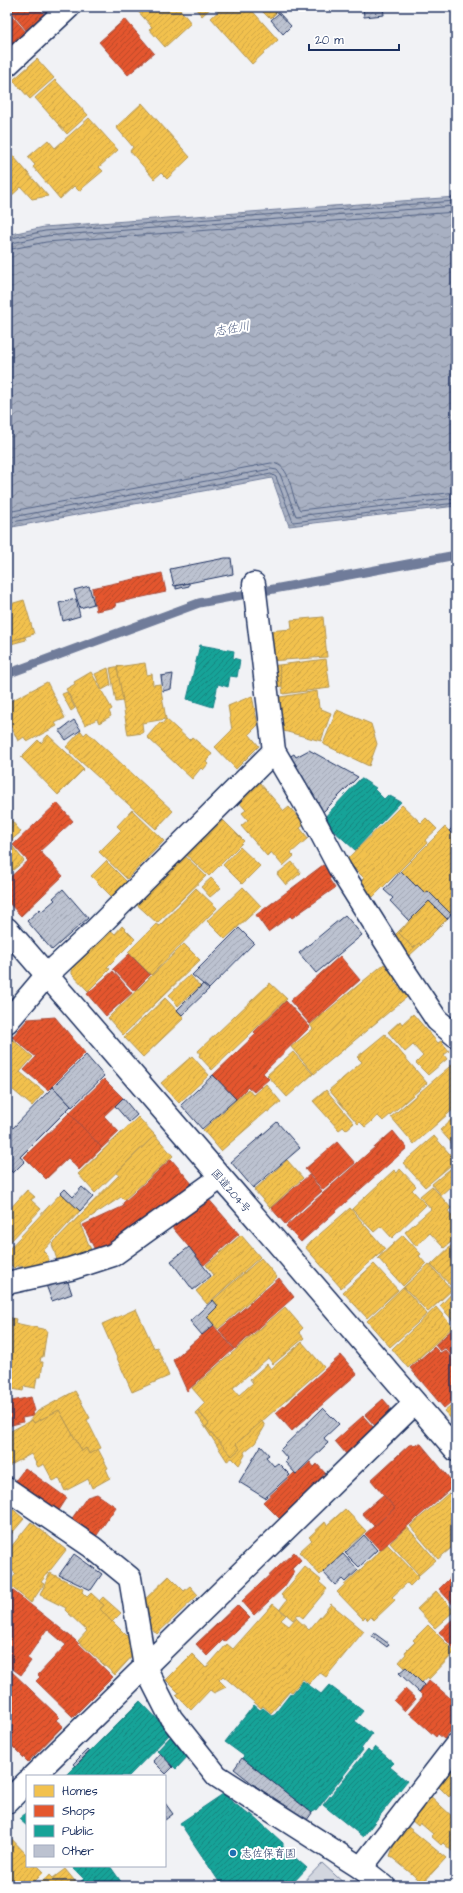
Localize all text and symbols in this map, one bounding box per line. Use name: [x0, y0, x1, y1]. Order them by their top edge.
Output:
scale bar: [309, 26, 399, 52]
text: 20 m: [315, 32, 344, 49]
water label: 志佐川: [213, 318, 251, 340]
street label: 国道204号: [208, 1166, 254, 1216]
legend: [26, 1775, 166, 1867]
text: Homes: [62, 1783, 98, 1800]
text: Shops: [62, 1803, 95, 1820]
text: Public: [62, 1823, 94, 1840]
text: Other: [62, 1843, 94, 1860]
place label: 志佐保育園: [241, 1846, 296, 1861]
marker: 志佐保育園: [228, 1848, 238, 1858]

